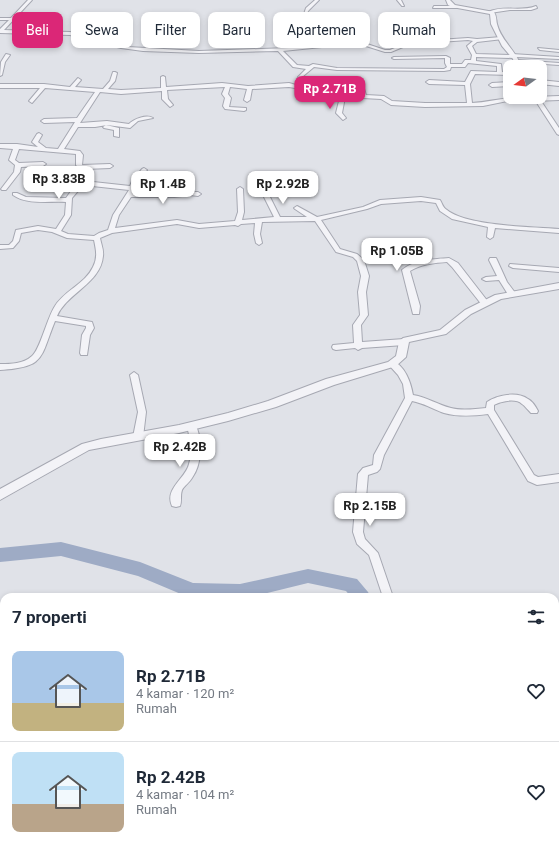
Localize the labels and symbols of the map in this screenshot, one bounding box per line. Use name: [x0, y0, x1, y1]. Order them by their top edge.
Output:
north arrow: [503, 60, 547, 104]
pin: Rp 2.71B: [289, 76, 371, 110]
pin: Rp 3.83B: [18, 166, 100, 200]
pin: Rp 1.4B: [126, 171, 200, 205]
pin: Rp 2.92B: [242, 171, 324, 205]
pin: Rp 1.05B: [356, 238, 438, 272]
pin: Rp 2.42B: [139, 434, 221, 468]
pin: Rp 2.15B: [329, 493, 411, 527]

